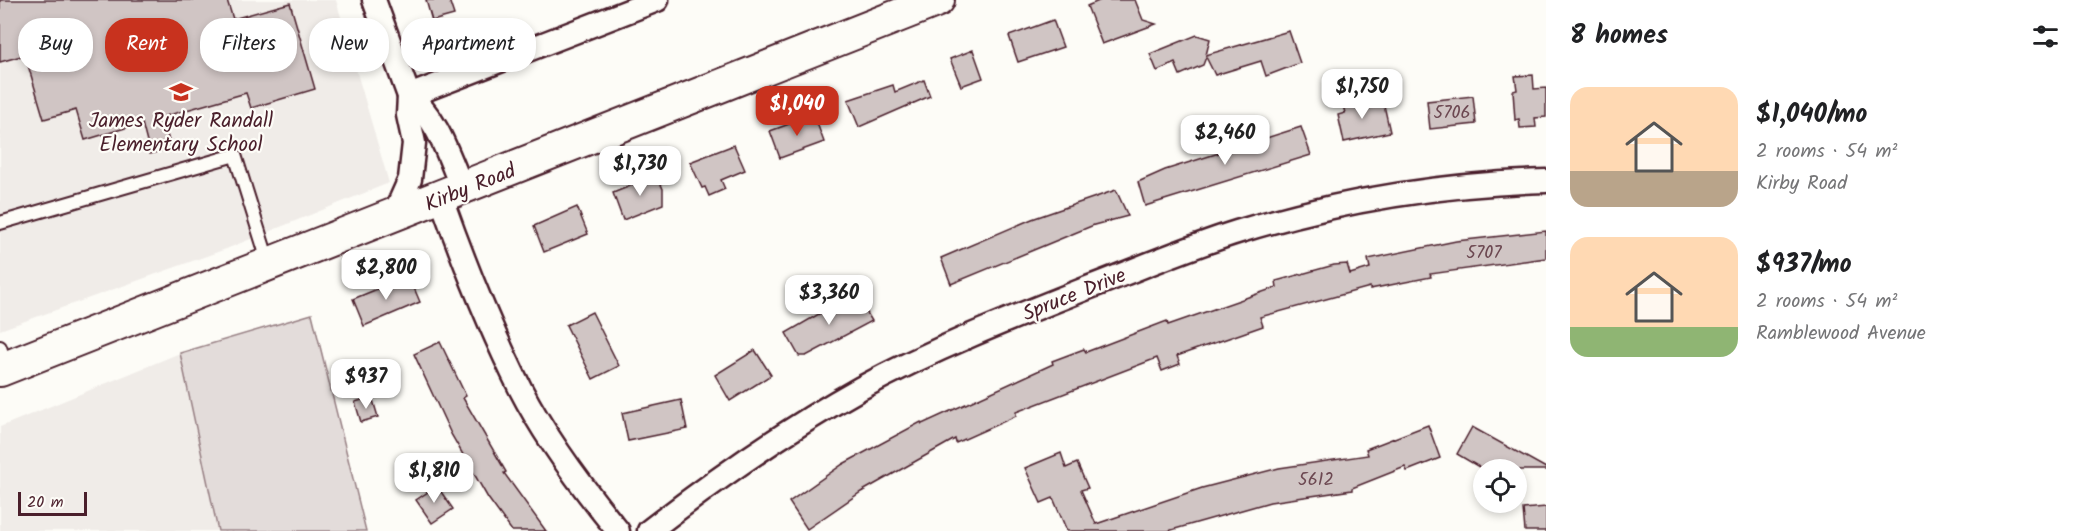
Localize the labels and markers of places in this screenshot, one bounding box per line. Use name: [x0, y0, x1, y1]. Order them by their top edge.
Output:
pin: $1,750: [1313, 69, 1411, 120]
school or university icon: James Ryder Randall Elementary School: [168, 79, 194, 105]
pin: $1,040: [748, 86, 846, 137]
place label: James Ryder Randall Elementary School: [89, 105, 273, 162]
pin: $2,460: [1176, 115, 1274, 166]
pin: $1,730: [591, 146, 689, 197]
pin: $2,800: [337, 250, 435, 301]
pin: $3,360: [780, 275, 878, 326]
pin: $937: [330, 359, 402, 410]
pin: $1,810: [385, 453, 483, 504]

